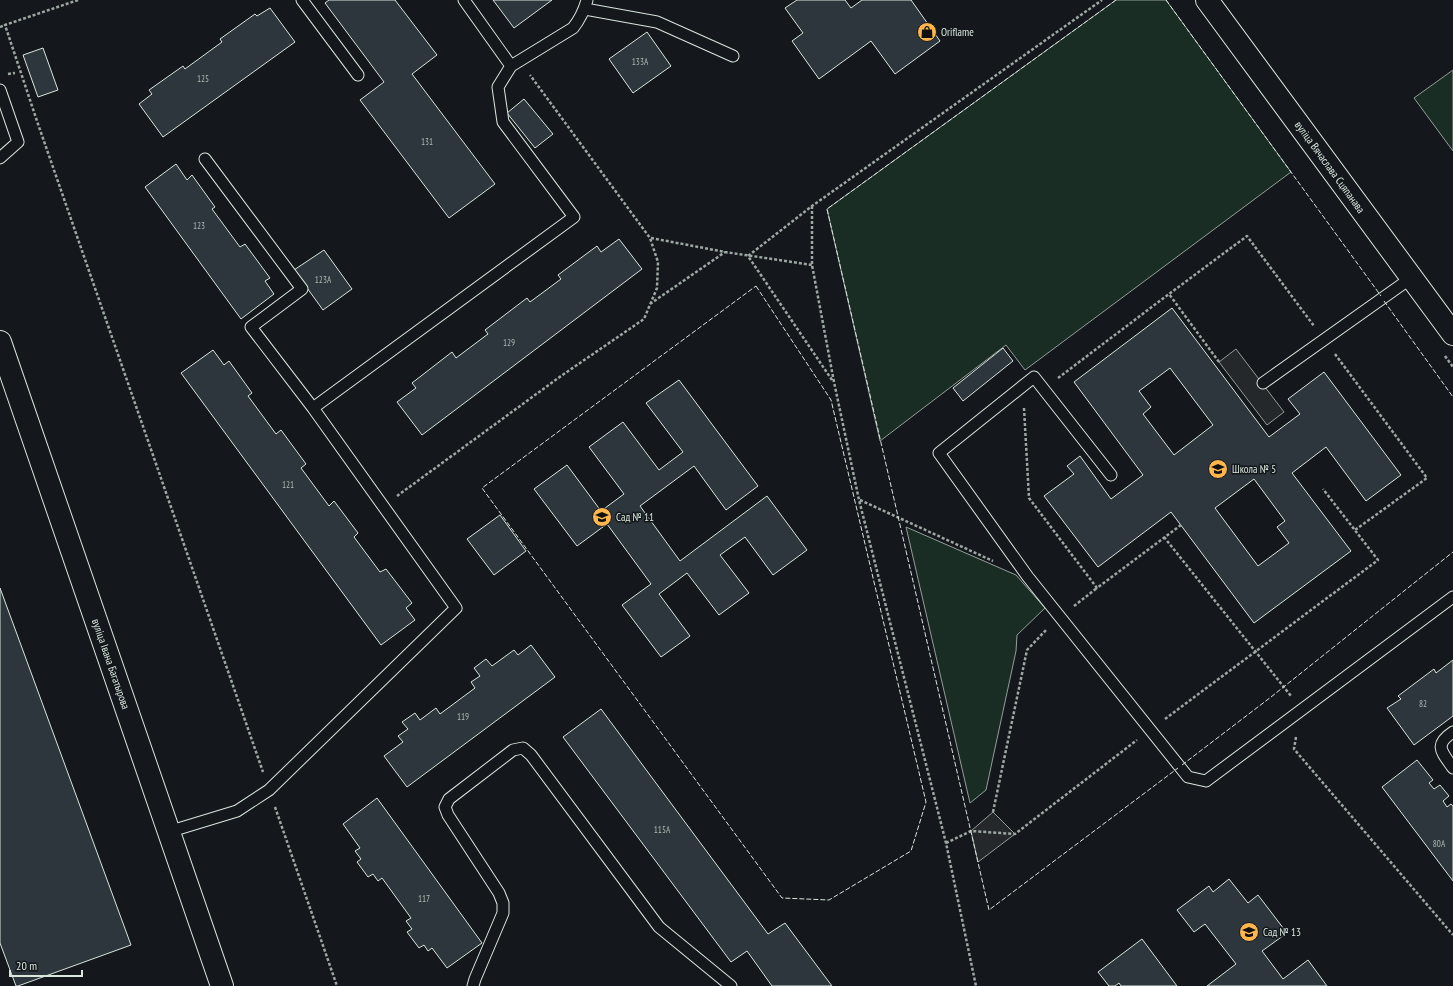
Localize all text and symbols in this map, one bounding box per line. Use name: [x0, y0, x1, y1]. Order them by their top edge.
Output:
shop icon: Oriflame: [916, 21, 938, 43]
place label: Oriflame: [941, 25, 974, 39]
house number: 133А: [632, 56, 649, 67]
house number: 125: [197, 73, 209, 84]
street label: вуліца Вячаслава Сцяпанава: [1292, 118, 1368, 216]
house number: 131: [421, 136, 433, 147]
house number: 123: [193, 220, 205, 231]
house number: 123А: [315, 274, 332, 285]
house number: 129: [503, 337, 515, 348]
school or university icon: Школа № 5: [1207, 458, 1229, 480]
place label: Школа № 5: [1232, 462, 1276, 476]
house number: 121: [282, 479, 294, 490]
school or university icon: Сад № 11: [591, 506, 613, 528]
place label: Сад № 11: [616, 510, 654, 524]
street label: вуліца Івана Багатырова: [89, 617, 133, 711]
house number: 82: [1419, 698, 1427, 709]
house number: 119: [457, 711, 469, 722]
house number: 115А: [654, 824, 671, 835]
house number: 80А: [1433, 838, 1446, 849]
house number: 117: [418, 893, 430, 904]
school or university icon: Сад № 13: [1238, 921, 1260, 943]
place label: Сад № 13: [1263, 925, 1301, 939]
scale bar: [10, 952, 82, 978]
text: 20 m: [16, 958, 37, 973]

